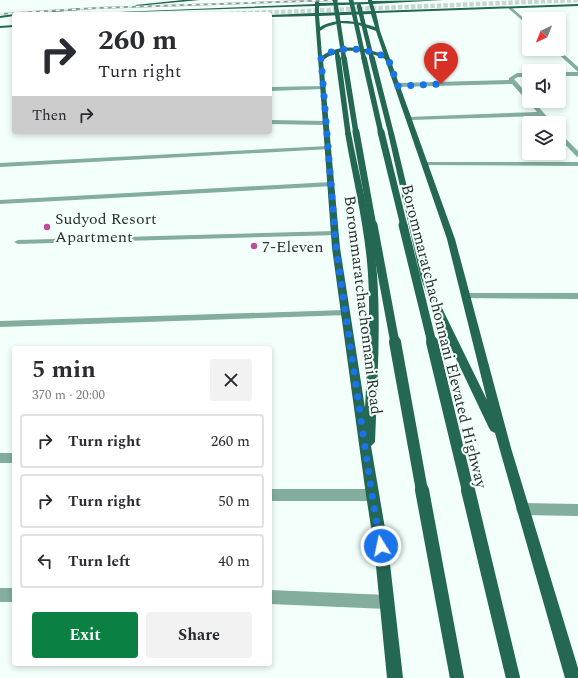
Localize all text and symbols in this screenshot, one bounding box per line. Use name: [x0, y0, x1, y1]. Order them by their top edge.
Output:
north arrow: [522, 12, 566, 56]
map controls: [522, 12, 566, 160]
text: 260 m: [98, 19, 177, 62]
icon: right: [32, 28, 84, 80]
pin: [424, 43, 458, 84]
icon: arrive: [430, 49, 452, 71]
text: Turn right: [98, 58, 181, 85]
button: sound: [522, 64, 566, 108]
text: Then: [32, 104, 67, 127]
icon: right: [75, 104, 97, 126]
button: layers: [522, 116, 566, 160]
street label: Borommaratchachonnani Elevated Highway: [395, 182, 494, 492]
street label: Borommaratchachonnani Road: [338, 194, 388, 416]
place label: Sudyod Resort Apartment: [55, 207, 157, 249]
marker: Sudyod Resort Apartment: [42, 222, 52, 232]
place label: 7-Eleven: [262, 235, 324, 259]
marker: 7-Eleven: [249, 241, 259, 251]
text: 5 min: [32, 352, 96, 388]
button: close: [210, 359, 252, 401]
text: 370 m · 20:00: [32, 385, 105, 405]
icon: right: [34, 430, 56, 452]
text: Turn right: [68, 430, 141, 453]
text: 260 m: [211, 430, 250, 453]
icon: right: [34, 490, 56, 512]
text: Turn right: [68, 490, 141, 513]
text: 50 m: [218, 490, 250, 513]
position arrow: [360, 525, 402, 567]
icon: left: [34, 550, 56, 572]
text: Turn left: [68, 550, 130, 573]
text: 40 m: [218, 550, 250, 573]
button: Exit: [32, 612, 138, 658]
button: Share: [146, 612, 252, 658]

